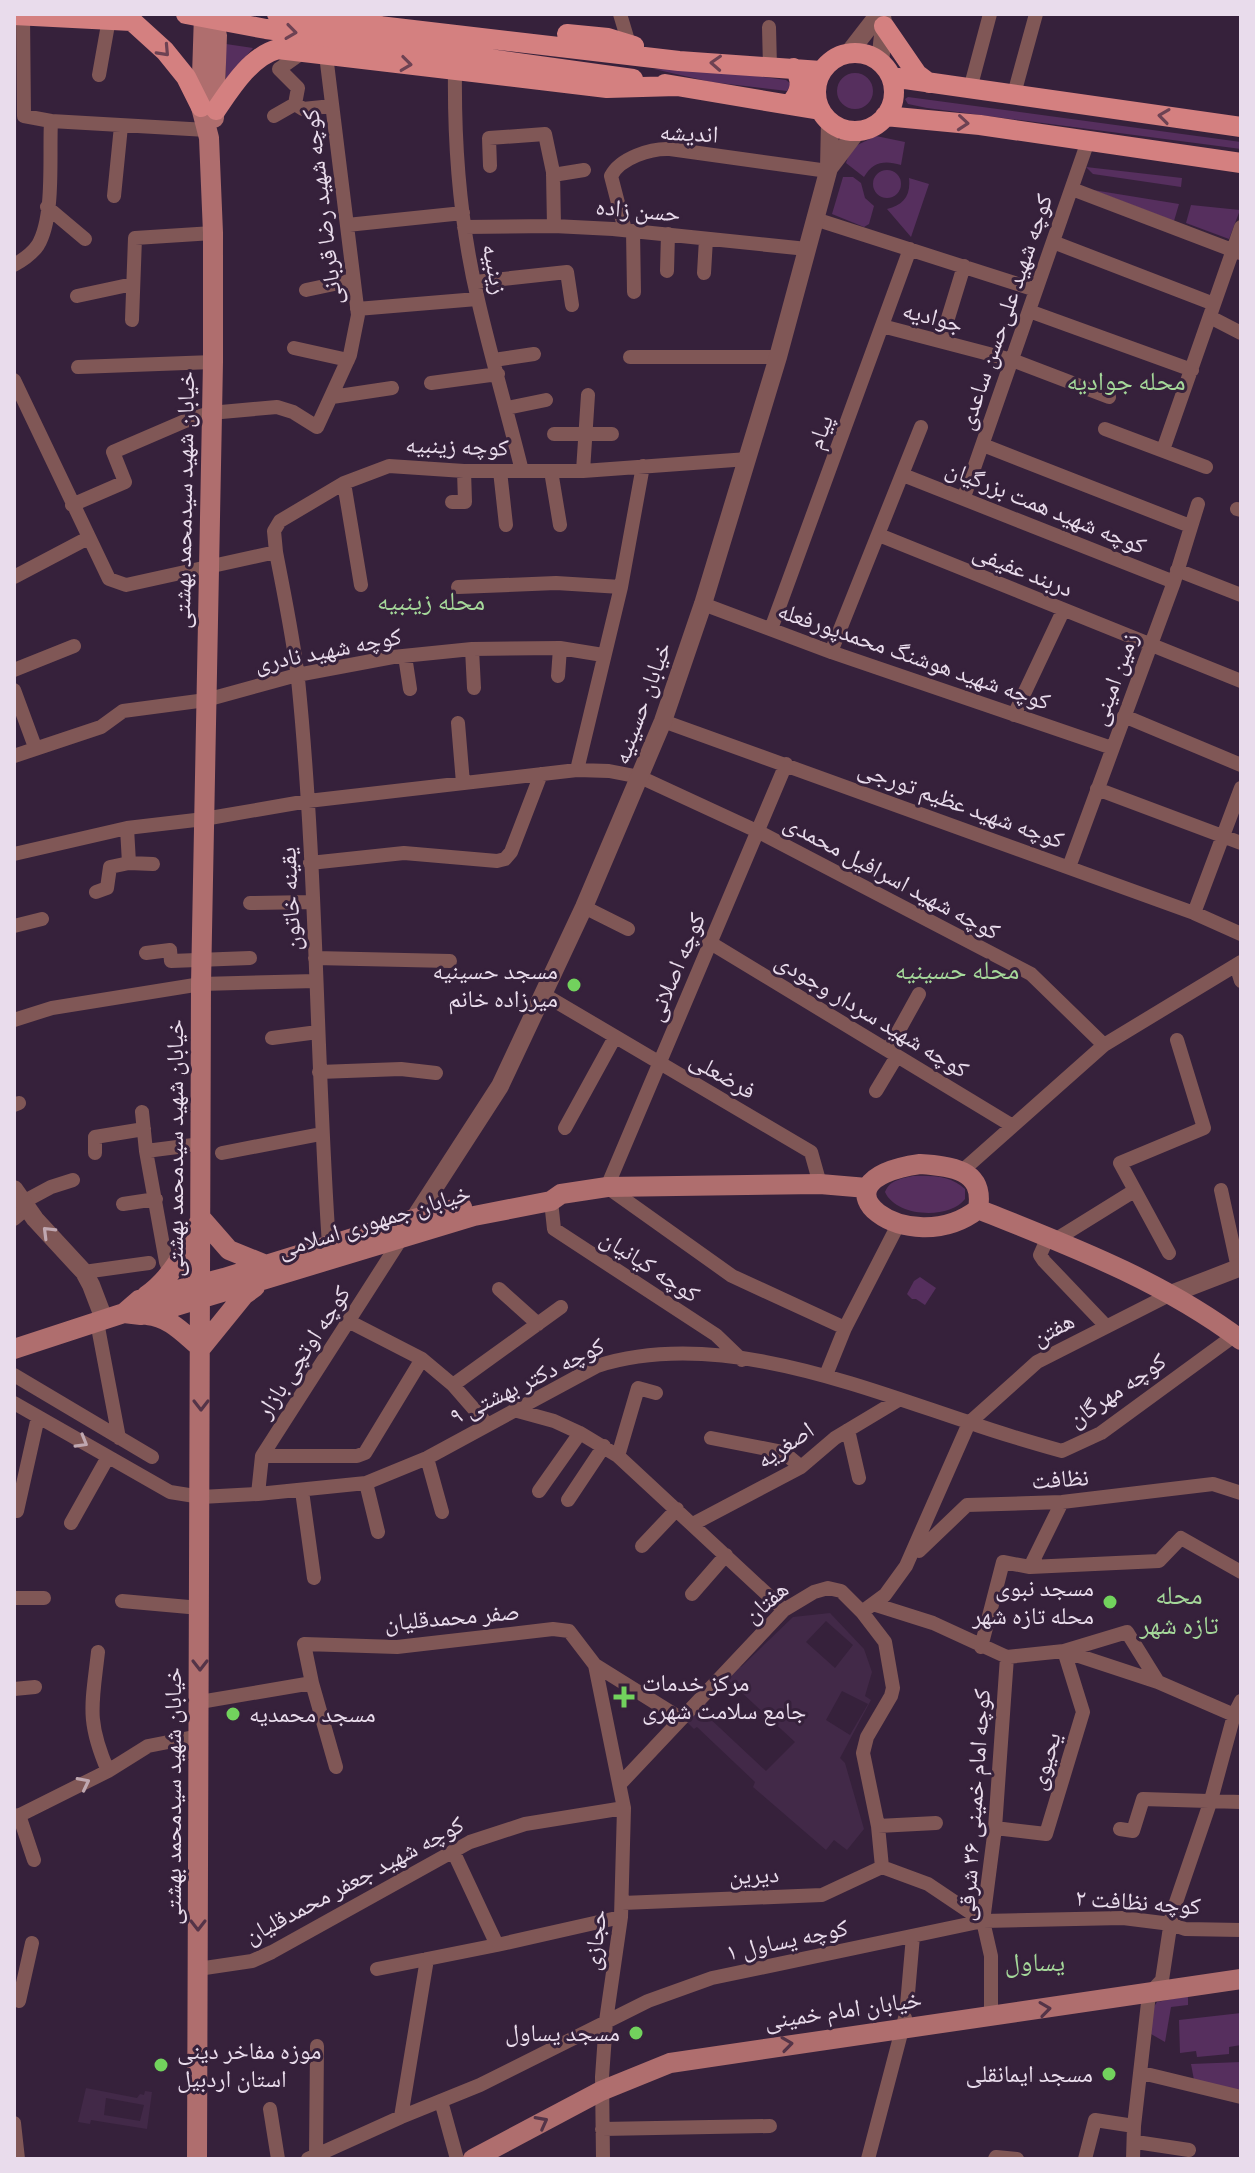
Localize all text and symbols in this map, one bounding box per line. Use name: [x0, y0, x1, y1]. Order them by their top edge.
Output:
one-way arrow: [284, 23, 297, 40]
one-way arrow: [154, 42, 169, 56]
one-way arrow: [709, 55, 722, 72]
one-way arrow: [400, 56, 413, 73]
street label: کوچه شهید رضا قربانی: [294, 107, 349, 307]
one-way arrow: [1157, 108, 1171, 125]
street label: اندیشه: [659, 115, 719, 150]
one-way arrow: [957, 115, 970, 132]
street label: حسن زاده: [594, 190, 682, 229]
street label: کوچه شهید علی‌حسن ساعدی: [950, 190, 1059, 434]
street label: زینبیه: [475, 241, 516, 297]
street label: جوادیه: [900, 294, 967, 339]
district label: محله جوادیه: [1066, 364, 1186, 397]
street label: خیابان شهید سیدمحمد بهشتی: [166, 371, 201, 629]
street label: پیام: [799, 410, 841, 454]
street label: کوچه زینبیه: [405, 428, 509, 463]
street label: کوچه شهید همت بزرگیان: [941, 452, 1151, 561]
street label: دربند عفیفی: [969, 535, 1078, 604]
district label: محله زینبیه: [377, 584, 485, 617]
street label: کوچه شهید هوشنگ محمدپورفعله: [774, 594, 1054, 717]
street label: کوچه شهید نادری: [252, 620, 404, 679]
street label: زمین امینی: [1082, 628, 1145, 730]
street label: خیابان حسینیه: [605, 637, 678, 768]
street label: کوچه شهید عظیم تورجی: [854, 752, 1068, 856]
street label: کوچه شهید اسرافیل محمدی: [779, 806, 1006, 947]
street label: یقینه خاتون: [271, 846, 308, 952]
street label: کوچه اصلانی: [639, 908, 712, 1026]
street label: کوچه شهید سردار وجودی: [770, 945, 975, 1085]
district label: محله حسینیه: [895, 953, 1019, 986]
place label: مسجد حسینیه میرزاده خانم: [432, 955, 558, 1015]
marker: مسجد حسینیه میرزاده خانم: [565, 976, 583, 994]
street label: خیابان شهید سیدمحمد بهشتی: [159, 1019, 190, 1277]
street label: فرضعلی: [685, 1043, 762, 1106]
street label: خیابان جمهوری اسلامی: [274, 1176, 474, 1265]
street label: کوچه کیانیان: [595, 1222, 706, 1309]
one-way arrow: [42, 1227, 57, 1241]
street label: کوچه اوتچی بازار: [248, 1279, 357, 1425]
street label: هفتن: [1026, 1305, 1080, 1353]
street label: کوچه دکتر بهشتی ۹: [444, 1330, 609, 1431]
street label: کوچه مهرگان: [1062, 1345, 1172, 1434]
one-way arrow: [192, 1399, 210, 1412]
street label: اصغریه: [750, 1414, 820, 1475]
one-way arrow: [73, 1432, 88, 1448]
street label: نظافت: [1030, 1461, 1090, 1496]
place label: مسجد نبوی محله تازه شهر: [971, 1572, 1094, 1631]
street label: هفتان: [737, 1573, 795, 1630]
district label: محله تازه شهر: [1138, 1578, 1219, 1641]
marker: مسجد نبوی محله تازه شهر: [1101, 1593, 1119, 1611]
street label: صفر محمدقلیان: [383, 1595, 521, 1638]
one-way arrow: [191, 1659, 209, 1672]
street label: خیابان شهید سیدمحمد بهشتی: [157, 1667, 188, 1925]
place label: مرکز خدمات جامع سلامت شهری: [642, 1667, 806, 1726]
marker: مرکز خدمات جامع سلامت شهری: [613, 1686, 635, 1708]
street label: کوچه امام خمینی ۳۶ شرقی: [950, 1688, 998, 1922]
place label: مسجد محمدیه: [249, 1698, 376, 1729]
marker: مسجد محمدیه: [224, 1705, 242, 1723]
street label: یحیوی: [1021, 1728, 1068, 1794]
one-way arrow: [75, 1777, 90, 1793]
street label: کوچه شهید جعفر محمدقلیان: [238, 1808, 469, 1951]
street label: دیرین: [728, 1858, 780, 1891]
street label: کوچه نظافت ۲: [1074, 1882, 1202, 1921]
street label: حجازی: [575, 1908, 614, 1972]
street label: کوچه یساول ۱: [723, 1911, 851, 1968]
one-way arrow: [189, 1919, 207, 1932]
district label: یساول: [1005, 1945, 1065, 1978]
street label: خیابان امام خمینی: [762, 1983, 924, 2037]
one-way arrow: [1038, 2001, 1051, 2018]
place label: مسجد یساول: [505, 2017, 620, 2048]
marker: مسجد یساول: [627, 2024, 645, 2042]
place label: موزه مفاخر دینی استان اردبیل: [177, 2035, 321, 2094]
one-way arrow: [780, 2036, 794, 2053]
marker: موزه مفاخر دینی استان اردبیل: [152, 2056, 170, 2074]
place label: مسجد ایمانقلی: [966, 2058, 1093, 2089]
marker: مسجد ایمانقلی: [1100, 2065, 1118, 2083]
one-way arrow: [533, 2117, 548, 2132]

